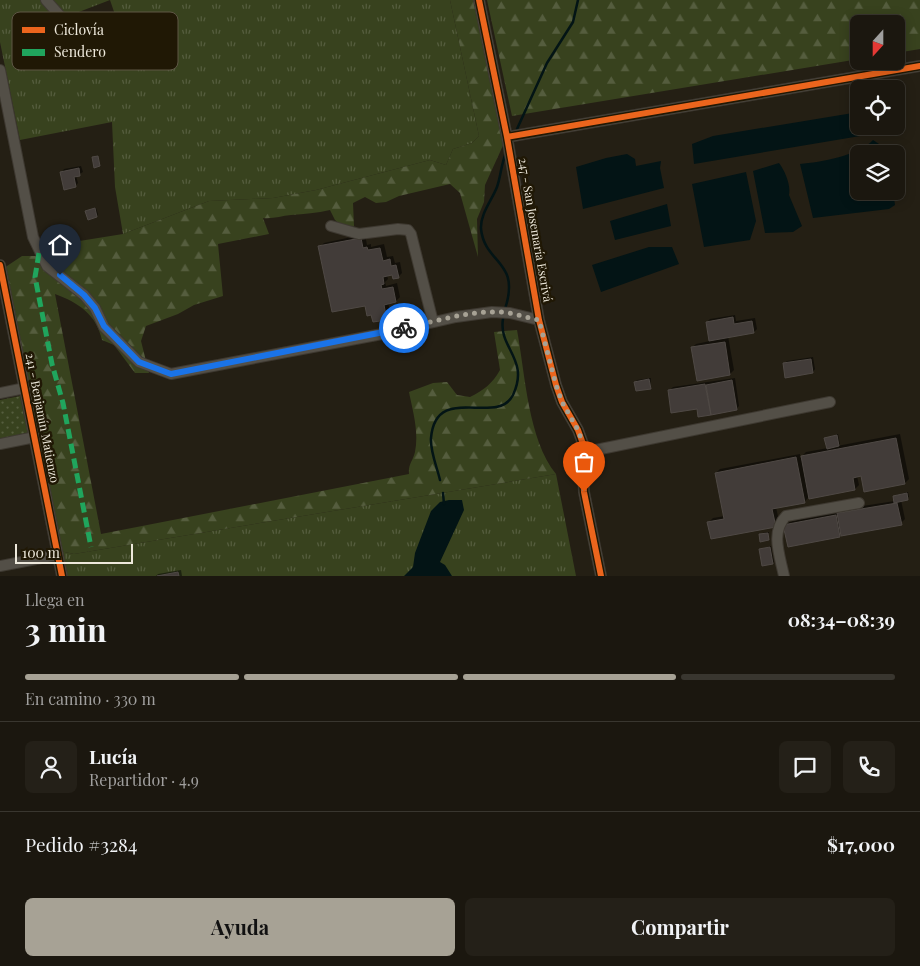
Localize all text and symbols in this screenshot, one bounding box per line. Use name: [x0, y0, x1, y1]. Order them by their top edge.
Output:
legend: [12, 12, 178, 70]
north arrow: [850, 15, 905, 70]
map controls: [850, 15, 905, 200]
text: Ciclovía: [54, 20, 104, 39]
text: Sendero: [54, 42, 106, 61]
button: locate: [850, 80, 905, 135]
button: layers: [850, 145, 905, 200]
street label: 247 - San Josemaría Escrivá: [515, 157, 557, 303]
pin: [39, 224, 81, 275]
icon: home: [46, 231, 74, 259]
courier: [379, 303, 429, 353]
icon: bike: [390, 314, 418, 342]
street label: 241 - Benjamín Matienzo: [23, 352, 64, 485]
pin: [563, 441, 605, 492]
icon: bag: [570, 448, 598, 476]
scale bar: [15, 541, 132, 564]
text: 100 m: [22, 543, 60, 562]
text: Llega en: [25, 589, 85, 610]
text: 08:34–08:39: [788, 606, 895, 632]
text: 3 min: [25, 607, 107, 650]
text: En camino · 330 m: [25, 688, 156, 709]
button: person: [25, 741, 77, 793]
button: chat: [779, 741, 831, 793]
button: phone: [843, 741, 895, 793]
text: Lucía: [89, 743, 137, 769]
text: Repartidor · 4.9: [89, 769, 199, 790]
text: Pedido #3284: [25, 831, 137, 857]
text: $17,000: [827, 831, 895, 857]
button: Ayuda: [25, 898, 455, 956]
button: Compartir: [465, 898, 895, 956]

